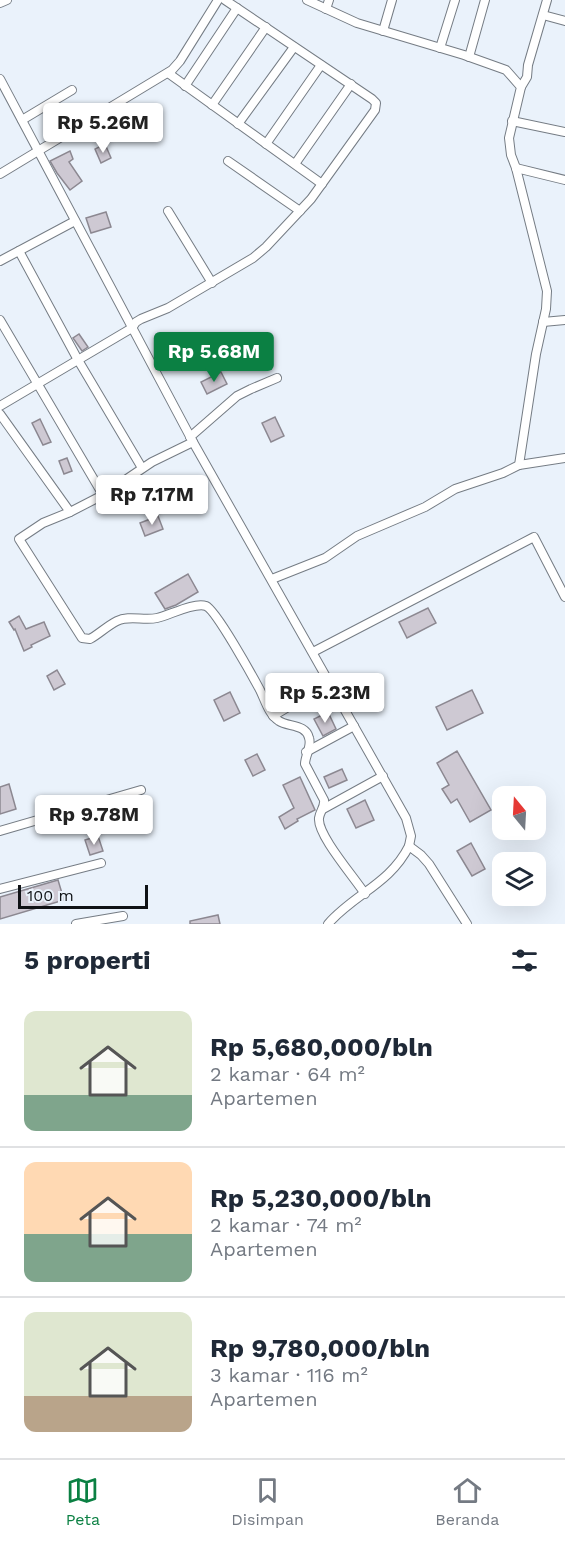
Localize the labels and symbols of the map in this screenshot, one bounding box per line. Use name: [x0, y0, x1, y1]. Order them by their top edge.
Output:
pin: Rp 5.26M: [41, 103, 165, 154]
pin: Rp 5.68M: [152, 332, 276, 383]
pin: Rp 7.17M: [90, 475, 214, 526]
pin: Rp 5.23M: [263, 673, 387, 724]
north arrow: [492, 786, 546, 840]
pin: Rp 9.78M: [32, 795, 156, 846]
scale bar: [18, 882, 148, 910]

